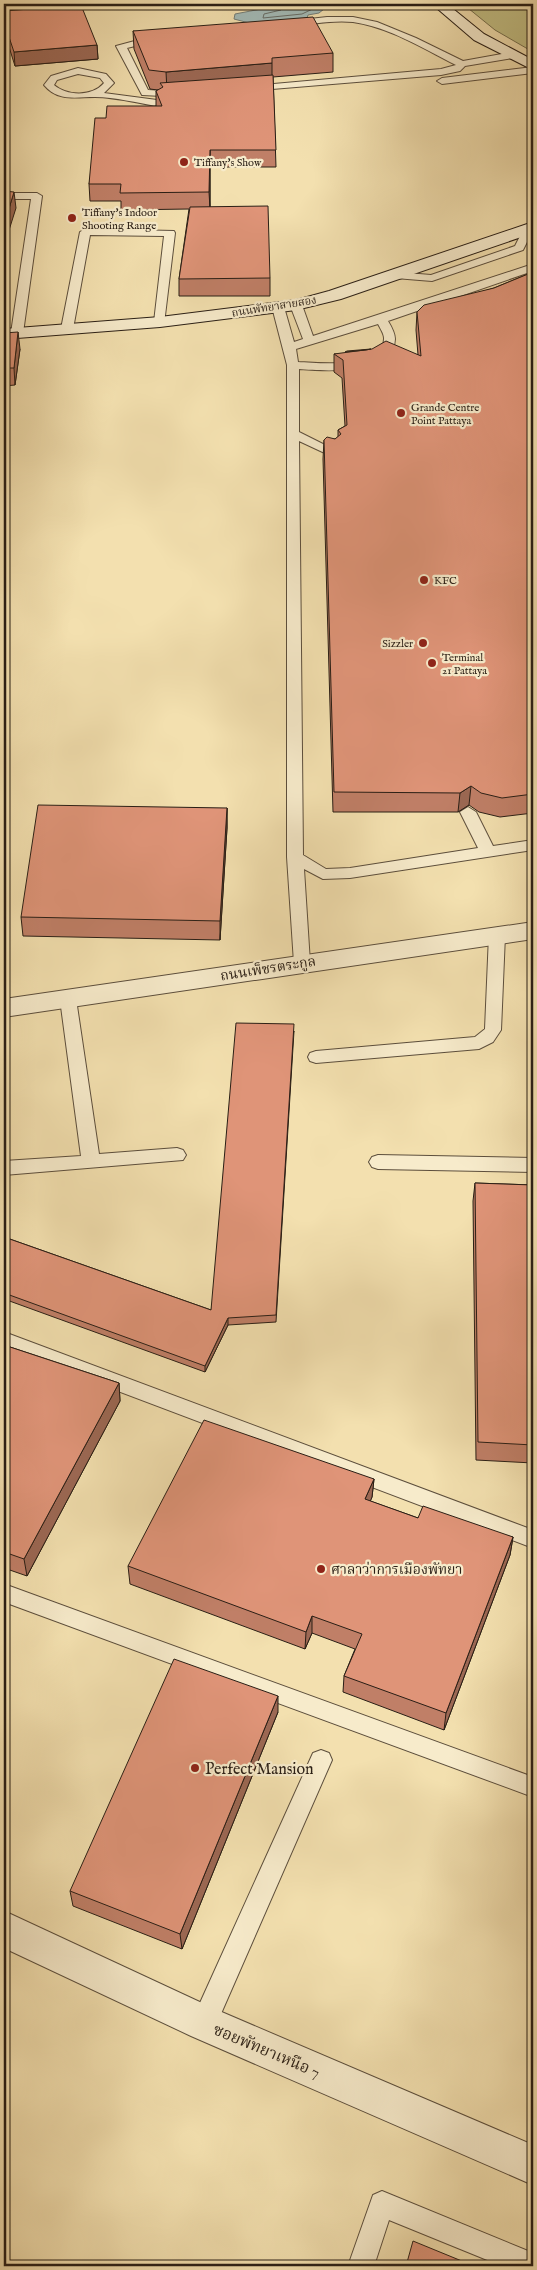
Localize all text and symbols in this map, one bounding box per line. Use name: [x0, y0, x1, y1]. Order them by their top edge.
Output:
marker: Tiffany's Show: [178, 156, 190, 168]
place label: Tiffany's Show: [194, 156, 262, 170]
place label: Tiffany's Indoor Shooting Range: [82, 206, 157, 233]
marker: Tiffany's Indoor Shooting Range: [66, 212, 78, 224]
street label: ถนนพัทยาสายสอง: [231, 293, 318, 321]
place label: Grande Centre Point Pattaya: [411, 401, 479, 428]
marker: Grande Centre Point Pattaya: [395, 407, 407, 419]
marker: KFC: [418, 574, 430, 586]
place label: KFC: [434, 574, 457, 588]
place label: Sizzler: [382, 637, 413, 651]
marker: Sizzler: [417, 637, 429, 649]
place label: Terminal 21 Pattaya: [442, 651, 487, 678]
marker: Terminal 21 Pattaya: [426, 657, 438, 669]
street label: ถนนเพ็ชรตระกูล: [219, 953, 317, 985]
place label: ศาลาว่าการเมืองพัทยา: [331, 1561, 462, 1579]
marker: ศาลาว่าการเมืองพัทยา: [315, 1563, 327, 1575]
place label: Perfect Mansion: [205, 1760, 314, 1780]
marker: Perfect Mansion: [189, 1762, 201, 1774]
street label: ซอยพัทยาเหนือ 7: [210, 2020, 323, 2083]

